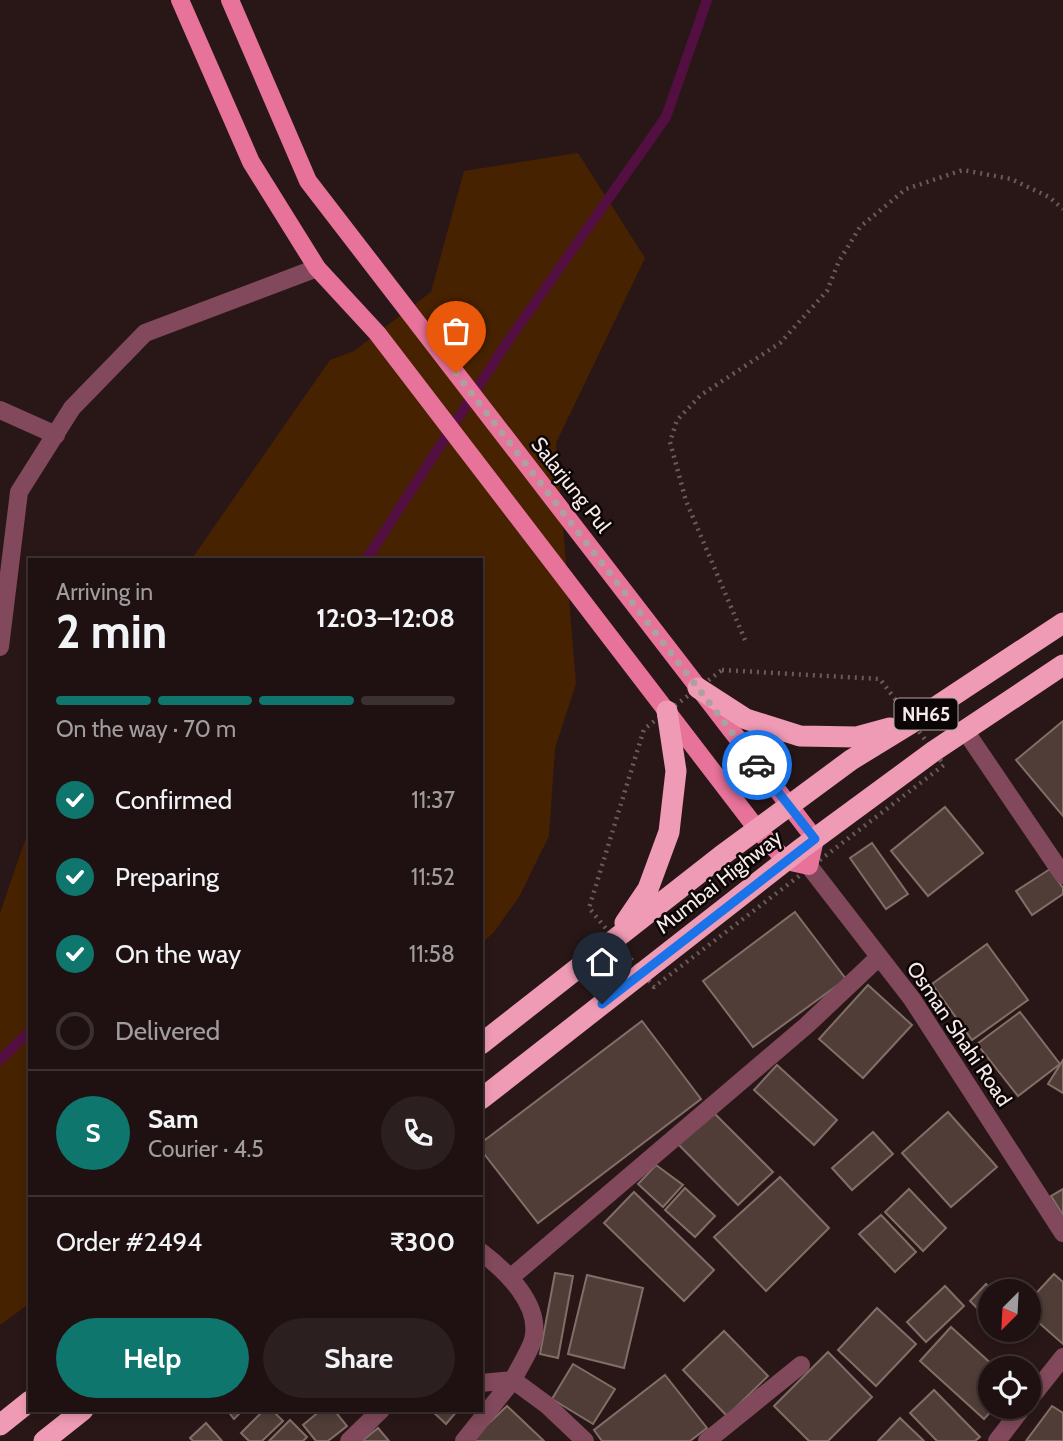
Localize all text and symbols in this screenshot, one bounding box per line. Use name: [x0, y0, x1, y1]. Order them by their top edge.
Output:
pin: [426, 301, 486, 373]
icon: bag: [437, 312, 475, 350]
street label: Salarjung Pul: [526, 432, 616, 538]
text: Arriving in: [56, 578, 153, 606]
text: 12:03–12:08: [316, 602, 455, 634]
text: 2 min: [56, 604, 167, 660]
road number: NH65: [894, 698, 958, 730]
text: On the way · 70 m: [56, 715, 236, 743]
courier: [722, 730, 792, 800]
icon: car: [738, 746, 776, 784]
icon: check: [56, 781, 94, 819]
text: Confirmed: [115, 784, 232, 816]
text: 11:37: [411, 786, 455, 814]
street label: Mumbai Highway: [651, 824, 787, 939]
icon: check: [56, 858, 94, 896]
text: Preparing: [115, 861, 219, 893]
text: 11:52: [411, 863, 455, 891]
pin: [572, 932, 632, 1004]
icon: check: [56, 935, 94, 973]
text: On the way: [115, 938, 241, 970]
text: 11:58: [409, 940, 455, 968]
icon: home: [583, 943, 621, 981]
street label: Osman Shahi Road: [902, 957, 1017, 1111]
text: Delivered: [115, 1015, 220, 1047]
button: phone: [381, 1096, 455, 1170]
text: Sam: [148, 1103, 199, 1135]
text: S: [85, 1117, 101, 1149]
text: Courier · 4.5: [148, 1135, 264, 1163]
text: Order #2494: [56, 1226, 202, 1258]
text: ₹300: [390, 1226, 455, 1258]
north arrow: [978, 1279, 1041, 1342]
map controls: [978, 1279, 1041, 1419]
button: Help: [56, 1318, 249, 1398]
button: Share: [263, 1318, 455, 1398]
button: locate: [978, 1356, 1041, 1419]

